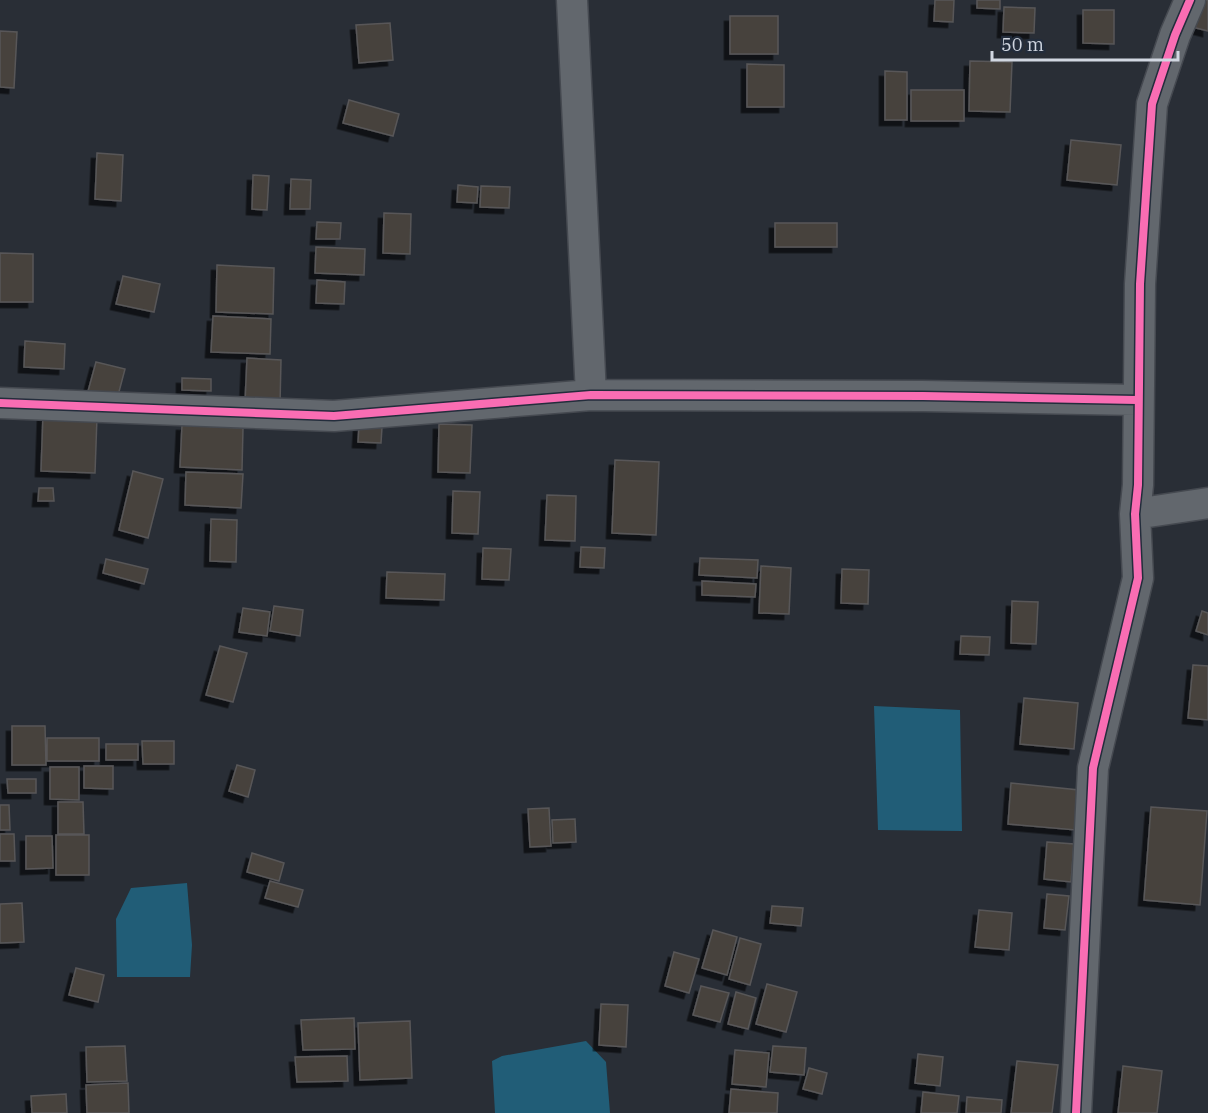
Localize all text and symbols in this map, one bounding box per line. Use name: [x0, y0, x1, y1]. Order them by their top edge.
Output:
scale bar: [992, 24, 1178, 62]
text: 50 m: [1001, 33, 1044, 56]

